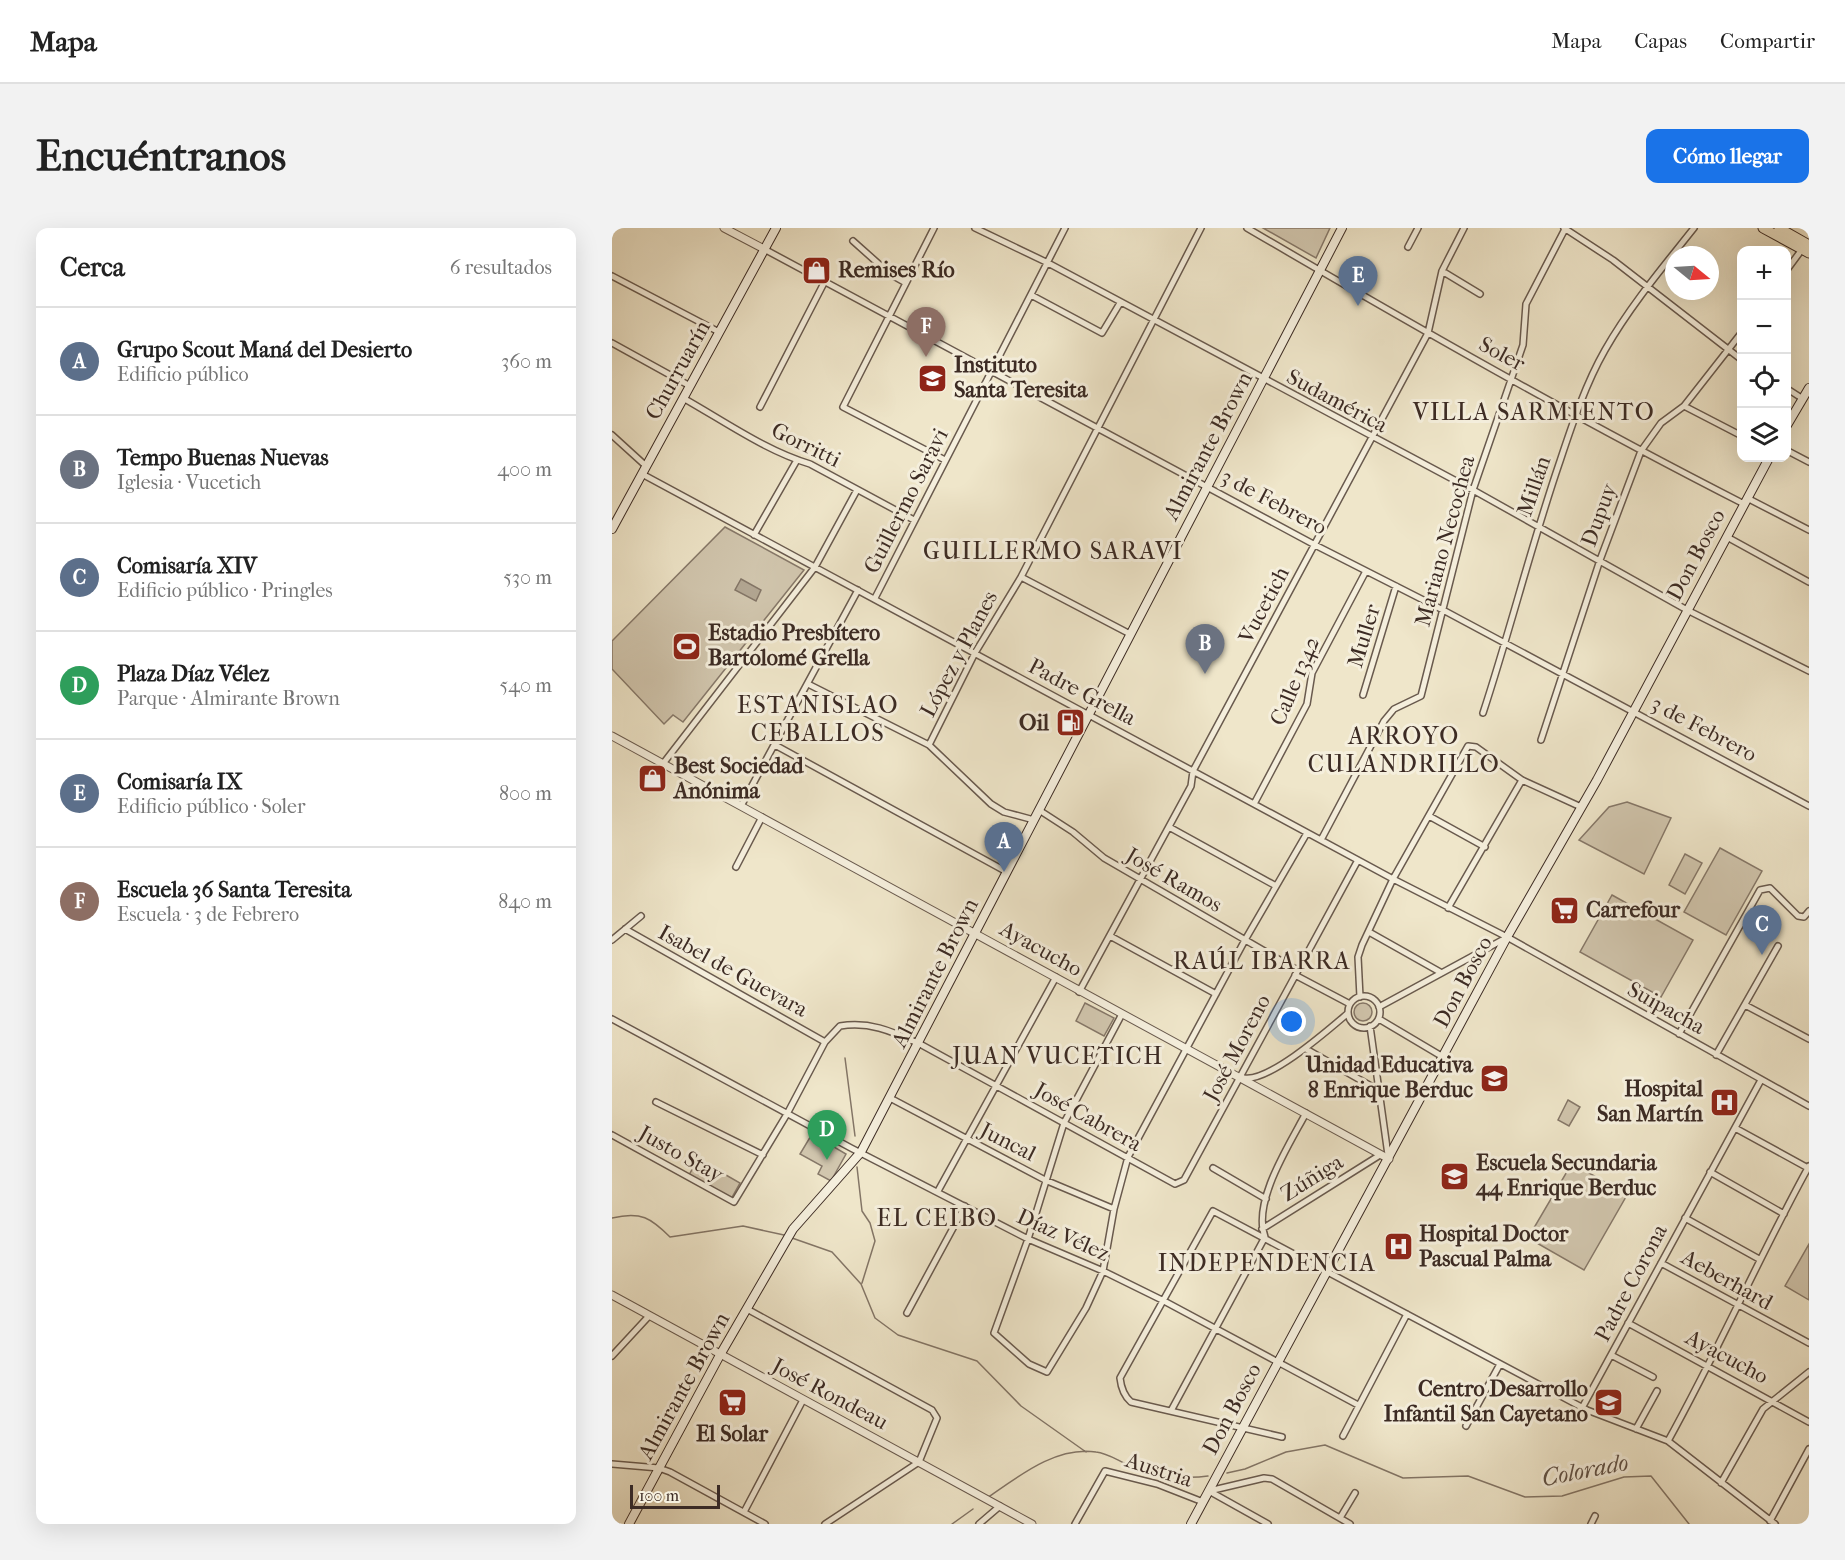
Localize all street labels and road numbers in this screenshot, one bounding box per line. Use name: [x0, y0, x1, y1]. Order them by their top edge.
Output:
street label: Churruarín: [640, 316, 716, 424]
street label: Soler: [1474, 331, 1530, 377]
street label: Sudamérica: [1282, 364, 1393, 439]
street label: Almirante Brown: [1158, 367, 1258, 525]
street label: Gorritti: [767, 417, 845, 473]
street label: Guillermo Saravi: [858, 424, 954, 578]
street label: Mariano Necochea: [1410, 452, 1481, 629]
street label: Millán: [1512, 452, 1556, 519]
street label: 3 de Febrero: [1217, 463, 1331, 541]
street label: Dupuy: [1576, 479, 1623, 550]
street label: Don Bosco: [1661, 505, 1731, 605]
street label: Vucetich: [1233, 562, 1295, 649]
street label: López y Planes: [915, 586, 1003, 722]
street label: Muller: [1342, 601, 1386, 671]
street label: Calle 1342: [1265, 633, 1325, 729]
street label: Padre Grella: [1024, 653, 1141, 732]
street label: 3 de Febrero: [1647, 690, 1761, 768]
street label: José Ramos: [1120, 841, 1227, 918]
street label: Almirante Brown: [886, 894, 984, 1053]
street label: Ayacucho: [994, 915, 1087, 982]
street label: Isabel de Guevara: [654, 919, 813, 1023]
street label: Don Bosco: [1428, 932, 1498, 1032]
street label: Suipacha: [1623, 976, 1710, 1040]
street label: José Moreno: [1197, 990, 1276, 1108]
street label: José Cabrera: [1028, 1076, 1147, 1158]
street label: Juncal: [974, 1116, 1040, 1167]
street label: Justo Stay: [632, 1119, 729, 1189]
street label: Zúñiga: [1276, 1148, 1349, 1207]
street label: Díaz Vélez: [1013, 1203, 1113, 1267]
street label: Padre Corona: [1589, 1219, 1673, 1346]
street label: Aeberhard: [1676, 1244, 1778, 1316]
street label: Almirante Brown: [632, 1308, 735, 1465]
street label: Ayacucho: [1680, 1324, 1773, 1390]
street label: José Rondeau: [766, 1352, 893, 1436]
street label: Don Bosco: [1197, 1359, 1267, 1459]
street label: Austria: [1121, 1447, 1196, 1493]

